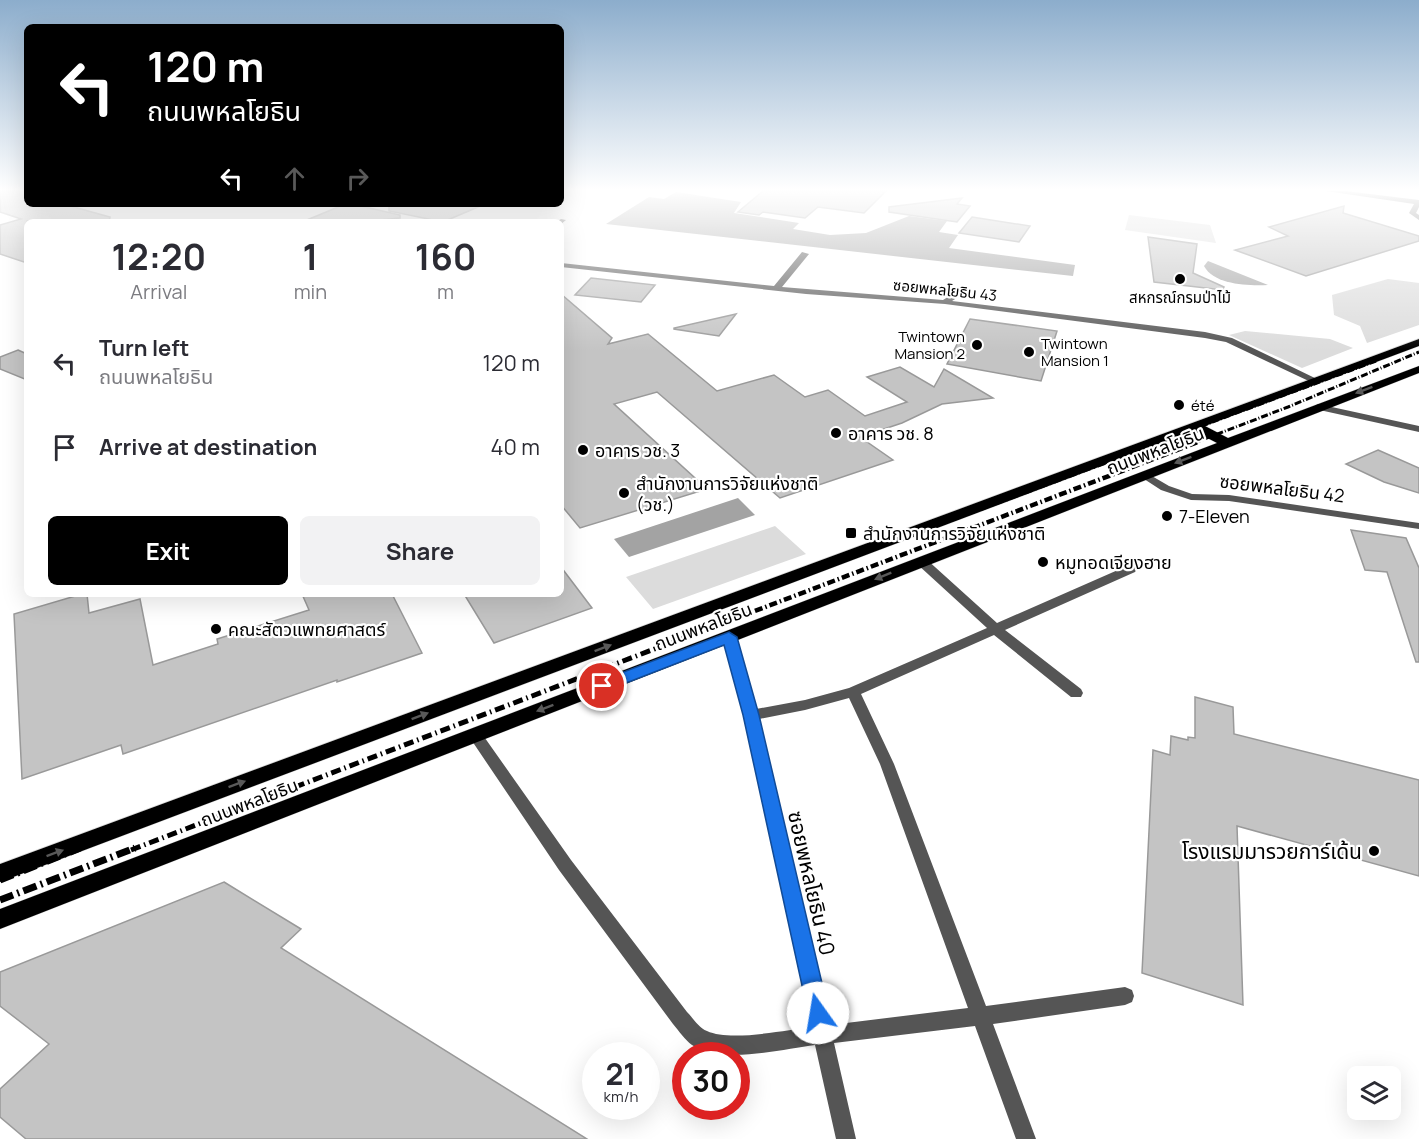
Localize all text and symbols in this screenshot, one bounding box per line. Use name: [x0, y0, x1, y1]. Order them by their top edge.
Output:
text: 120 m: [147, 37, 264, 95]
icon: left: [48, 48, 126, 126]
text: ถนนพหลโยธิน: [147, 92, 301, 129]
icon: left: [215, 162, 248, 195]
icon: ahead: [278, 162, 311, 195]
icon: right: [341, 162, 374, 195]
text: 12:20: [111, 232, 206, 281]
text: 1: [303, 232, 318, 281]
text: 160: [415, 232, 476, 281]
marker: สหกรณ์กรมป่าไม้: [1173, 272, 1187, 286]
street label: ซอยพหลโยธิน 43: [892, 274, 998, 306]
text: Arrival: [130, 278, 187, 305]
text: min: [294, 278, 327, 305]
text: m: [437, 278, 454, 305]
place label: สหกรณ์กรมป่าไม้: [1129, 287, 1231, 308]
place label: Twintown Mansion 2: [894, 326, 965, 364]
text: Turn left: [99, 333, 189, 363]
place label: Twintown Mansion 1: [1041, 333, 1109, 371]
marker: Twintown Mansion 2: [970, 338, 984, 352]
marker: Twintown Mansion 1: [1022, 345, 1036, 359]
icon: left: [48, 347, 81, 380]
text: 120 m: [482, 348, 540, 378]
text: ถนนพหลโยธิน: [99, 363, 213, 390]
one-way arrow: [1355, 385, 1373, 395]
place label: été: [1191, 395, 1215, 416]
marker: été: [1172, 398, 1186, 412]
street label: ถนนพหลโยธิน: [1103, 420, 1207, 480]
place label: อาคาร วช. 8: [848, 421, 934, 445]
marker: อาคาร วช. 8: [829, 426, 843, 440]
icon: arrive: [48, 431, 81, 464]
text: Arrive at destination: [99, 432, 317, 462]
text: 40 m: [491, 432, 540, 462]
place label: อาคาร วช. 3: [595, 438, 680, 462]
marker: อาคาร วช. 3: [576, 443, 590, 457]
one-way arrow: [1173, 455, 1191, 465]
street label: ซอยพหลโยธิน 42: [1218, 468, 1346, 508]
place label: สำนักงานการวิจัยแห่งชาติ (วช.): [636, 471, 819, 516]
marker: สำนักงานการวิจัยแห่งชาติ (วช.): [617, 486, 631, 500]
place label: 7-Eleven: [1179, 504, 1250, 528]
marker: 7-Eleven: [1160, 509, 1174, 523]
button: Exit: [48, 516, 288, 585]
button: Share: [300, 516, 540, 585]
place label: สำนักงานการวิจัยแห่งชาติ: [863, 521, 1046, 545]
marker: สำนักงานการวิจัยแห่งชาติ: [844, 526, 858, 540]
place label: หมูทอดเจียงฮาย: [1055, 550, 1172, 575]
marker: หมูทอดเจียงฮาย: [1036, 555, 1050, 569]
one-way arrow: [874, 572, 892, 582]
street label: ถนนพหลโยธิน: [651, 596, 755, 656]
place label: คณะสัตวแพทยศาสตร์: [228, 617, 386, 641]
marker: คณะสัตวแพทยศาสตร์: [209, 622, 223, 636]
one-way arrow: [594, 642, 612, 652]
pin: [576, 660, 627, 711]
icon: arrive: [585, 669, 618, 702]
one-way arrow: [536, 704, 554, 713]
one-way arrow: [411, 711, 429, 720]
street label: ถนนพหลโยธิน: [197, 772, 301, 832]
one-way arrow: [229, 779, 247, 789]
street label: ซอยพหลโยธิน 40: [782, 808, 842, 958]
place label: โรงแรมมารวยการ์เด้น: [1182, 837, 1362, 865]
marker: โรงแรมมารวยการ์เด้น: [1367, 844, 1381, 858]
one-way arrow: [46, 847, 64, 857]
position arrow: [786, 981, 850, 1045]
speed limit sign: 30: [672, 1042, 750, 1120]
text: 21: [605, 1053, 637, 1094]
map controls: [1347, 1066, 1401, 1120]
button: layers: [1347, 1066, 1401, 1120]
text: km/h: [604, 1086, 638, 1107]

